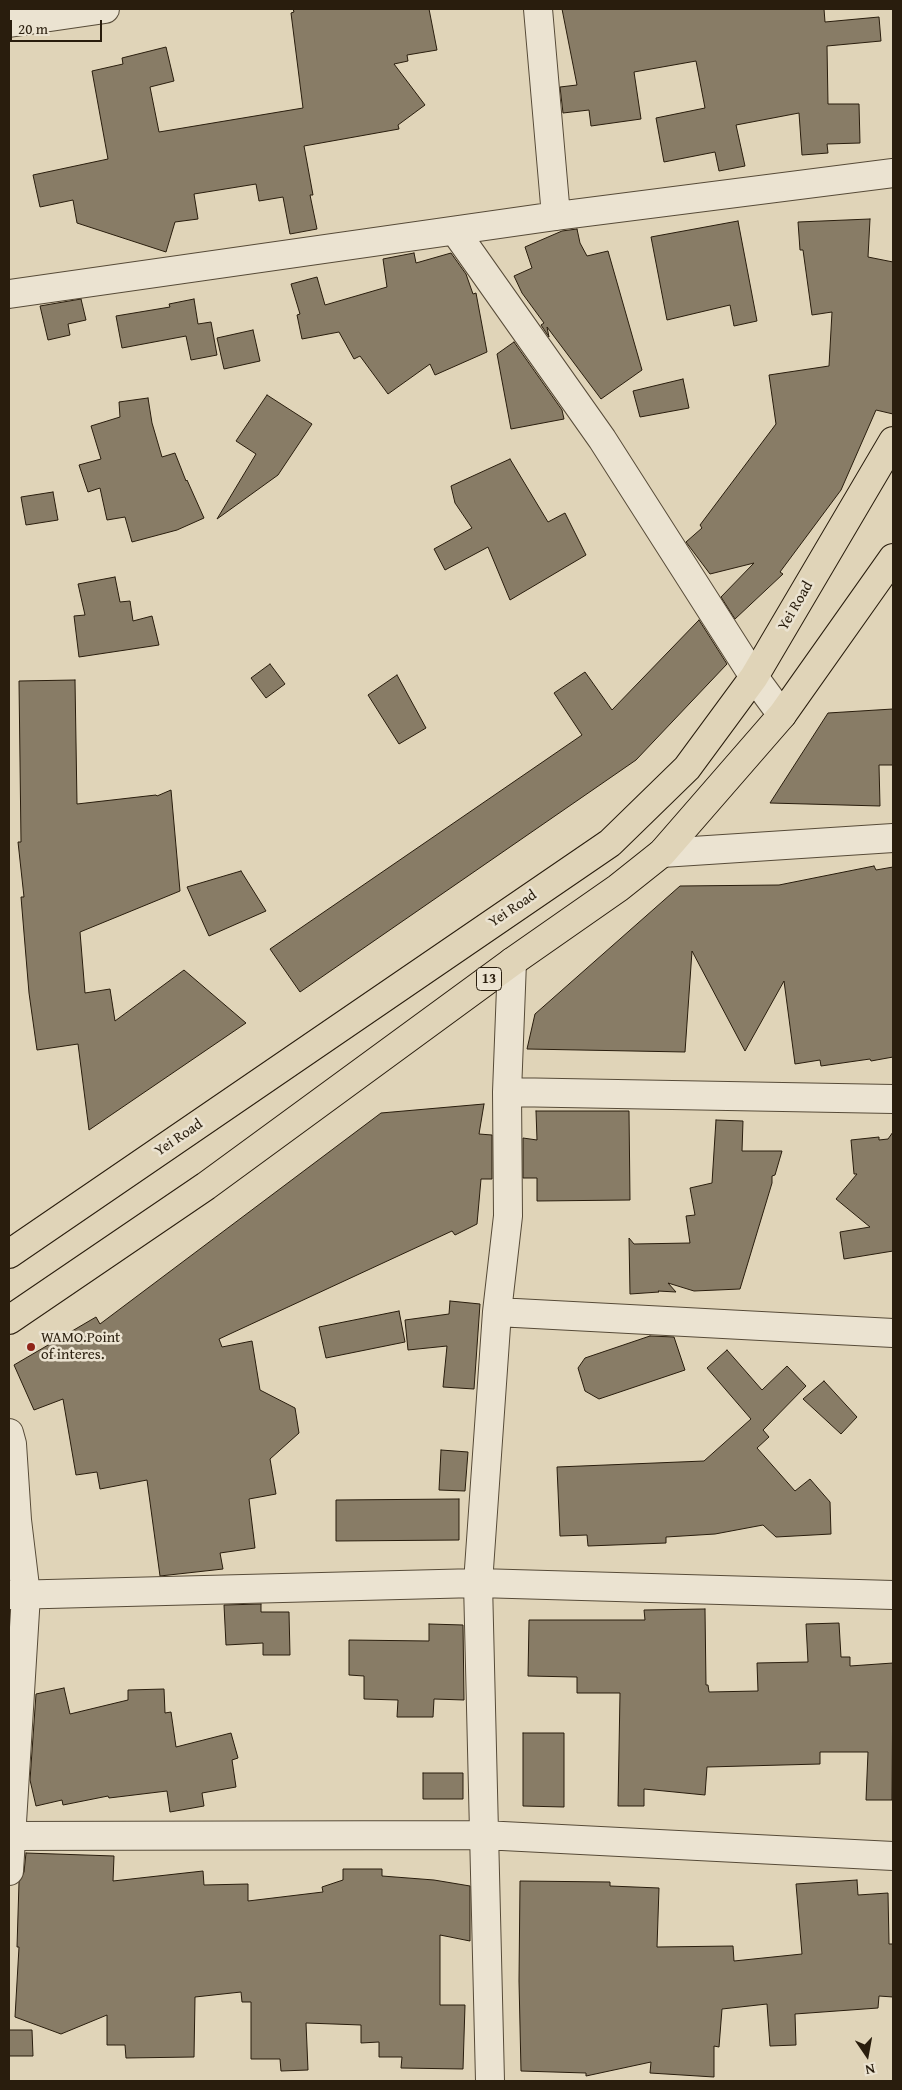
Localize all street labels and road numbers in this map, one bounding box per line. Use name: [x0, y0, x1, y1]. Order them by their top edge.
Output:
street label: Yei Road: [775, 578, 817, 634]
street label: Yei Road: [486, 886, 540, 932]
road number: 13: [476, 968, 502, 991]
street label: Yei Road: [152, 1115, 206, 1161]

